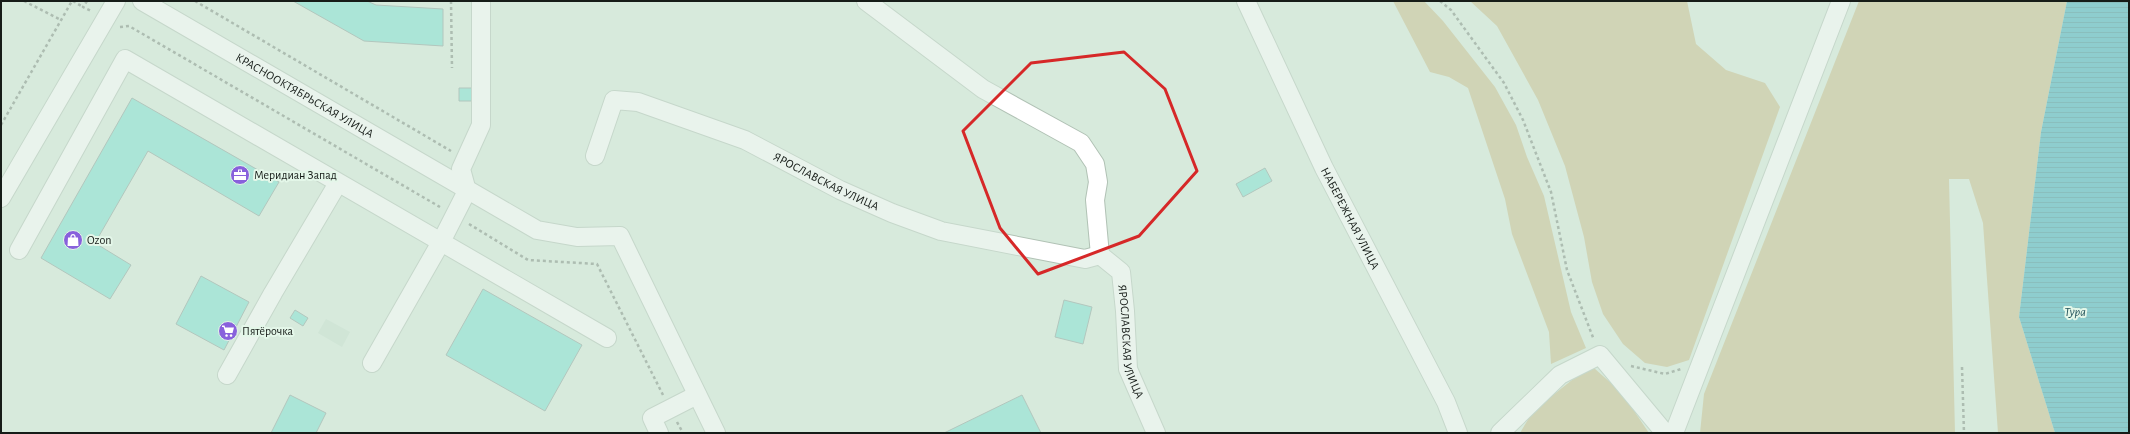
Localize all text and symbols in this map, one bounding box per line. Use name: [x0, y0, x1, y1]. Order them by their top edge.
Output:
street label: КРАСНООКТЯБРЬСКАЯ УЛИЦА: [234, 51, 376, 140]
street label: ЯРОСЛАВСКАЯ УЛИЦА: [772, 150, 881, 212]
office icon: Меридиан Запад: [229, 164, 251, 186]
street label: НАБЕРЕЖНАЯ УЛИЦА: [1319, 165, 1382, 271]
place label: Меридиан Запад: [254, 169, 337, 181]
shop icon: Ozon: [62, 229, 84, 251]
place label: Ozon: [87, 234, 111, 246]
street label: ЯРОСЛАВСКАЯ УЛИЦА: [1116, 284, 1146, 400]
water label: Тура: [2064, 306, 2086, 319]
supermarket icon: Пятёрочка: [217, 320, 239, 342]
place label: Пятёрочка: [242, 325, 294, 337]

